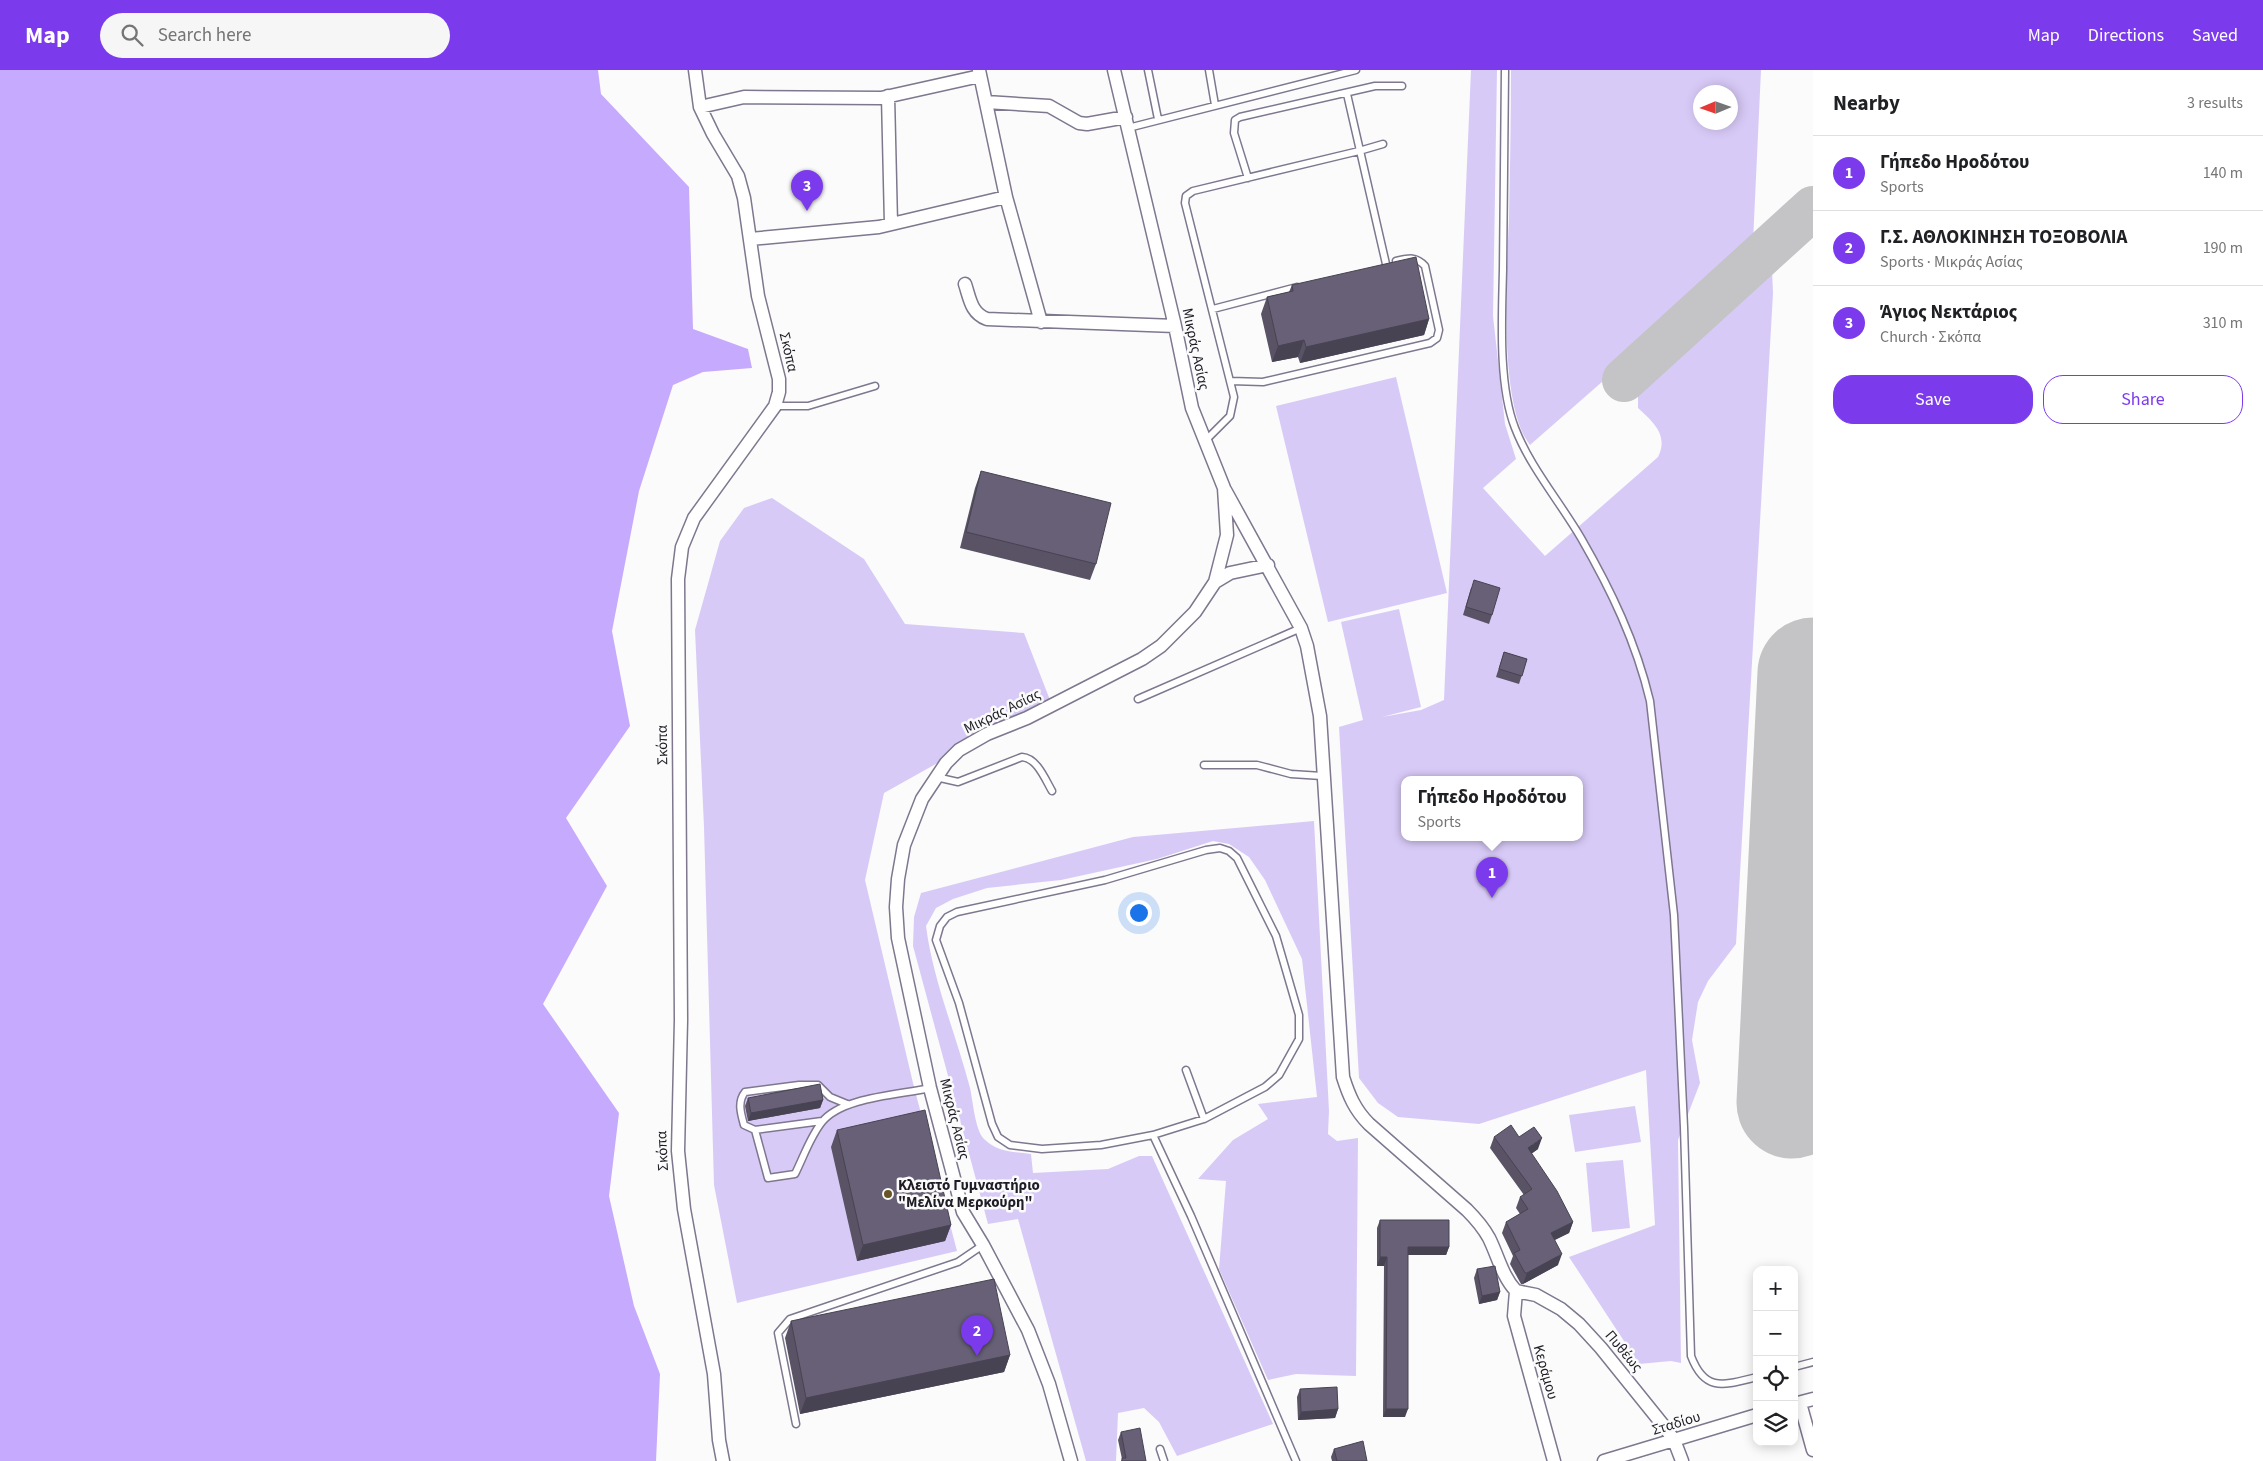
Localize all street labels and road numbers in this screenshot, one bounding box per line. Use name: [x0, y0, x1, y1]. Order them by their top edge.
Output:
street label: Μικράς Ασίας: [1177, 306, 1215, 393]
street label: Σκόπα: [774, 330, 803, 375]
street label: Μικράς Ασίας: [960, 684, 1045, 739]
street label: Σκόπα: [652, 724, 673, 765]
street label: Μικράς Ασίας: [934, 1076, 975, 1163]
street label: Σκόπα: [651, 1130, 674, 1172]
street label: Πυθέως: [1600, 1326, 1648, 1377]
street label: Κεράμου: [1528, 1342, 1563, 1402]
street label: Σταδίου: [1649, 1406, 1703, 1441]

